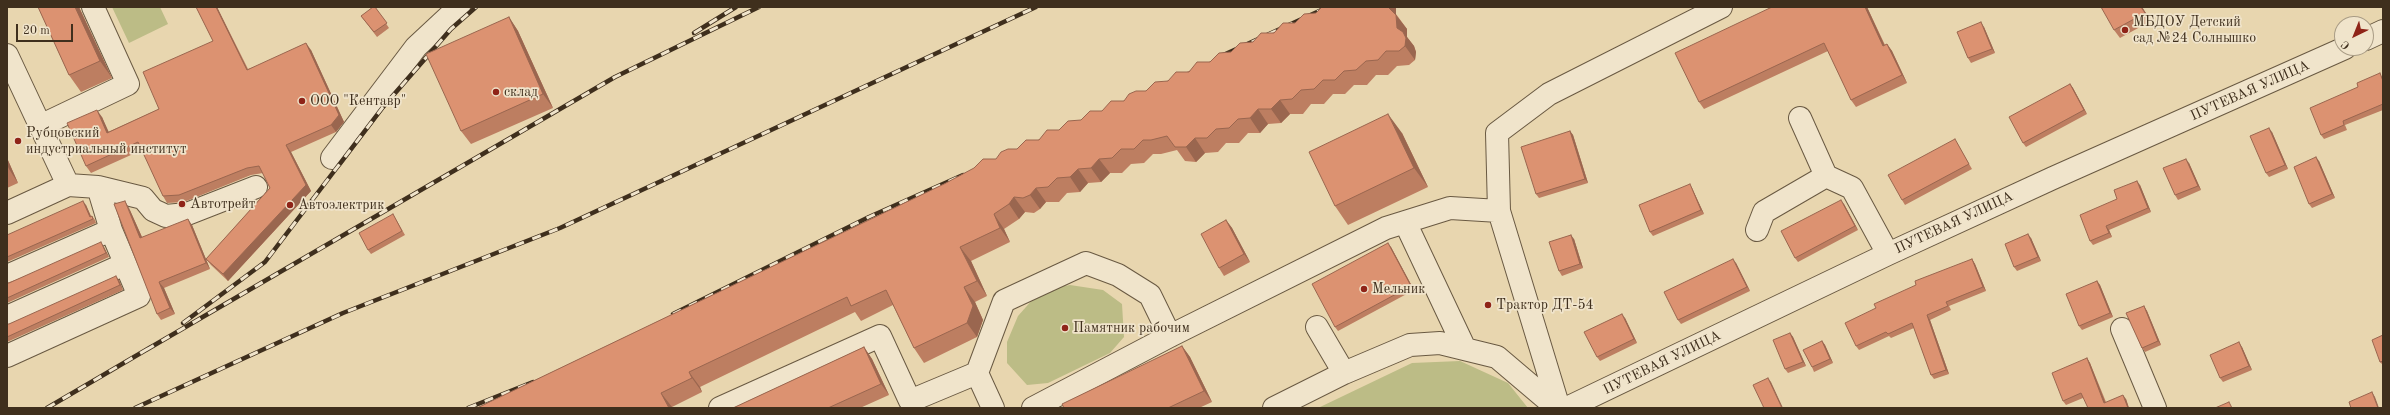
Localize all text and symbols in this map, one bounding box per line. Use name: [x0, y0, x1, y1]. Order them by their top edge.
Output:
place label: МБДОУ Детский сад №24 Солнышко: [2133, 14, 2256, 46]
scale bar: [18, 16, 75, 42]
north arrow: [2334, 16, 2374, 56]
text: 20 m: [23, 25, 50, 37]
marker: МБДОУ Детский сад №24 Солнышко: [2120, 25, 2130, 35]
text: С: [2340, 38, 2353, 51]
street label: ПУТЕВАЯ УЛИЦА: [2188, 57, 2312, 125]
place label: склад: [504, 84, 538, 100]
marker: склад: [491, 87, 501, 97]
place label: ООО "Кентавр": [310, 93, 406, 109]
marker: ООО "Кентавр": [297, 96, 307, 106]
place label: Рубцовский индустриальный институт: [26, 125, 187, 158]
marker: Рубцовский индустриальный институт: [13, 136, 23, 146]
street label: ПУТЕВАЯ УЛИЦА: [1892, 188, 2016, 258]
place label: Автотрейт: [190, 196, 255, 212]
place label: Автоэлектрик: [298, 197, 384, 213]
marker: Автотрейт: [177, 199, 187, 209]
marker: Автоэлектрик: [285, 200, 295, 210]
place label: Мельник: [1372, 281, 1425, 297]
marker: Мельник: [1359, 284, 1369, 294]
place label: Трактор ДТ-54: [1496, 297, 1594, 313]
marker: Трактор ДТ-54: [1483, 300, 1493, 310]
place label: Памятник рабочим: [1073, 320, 1190, 336]
marker: Памятник рабочим: [1060, 323, 1070, 333]
street label: ПУТЕВАЯ УЛИЦА: [1600, 327, 1724, 399]

